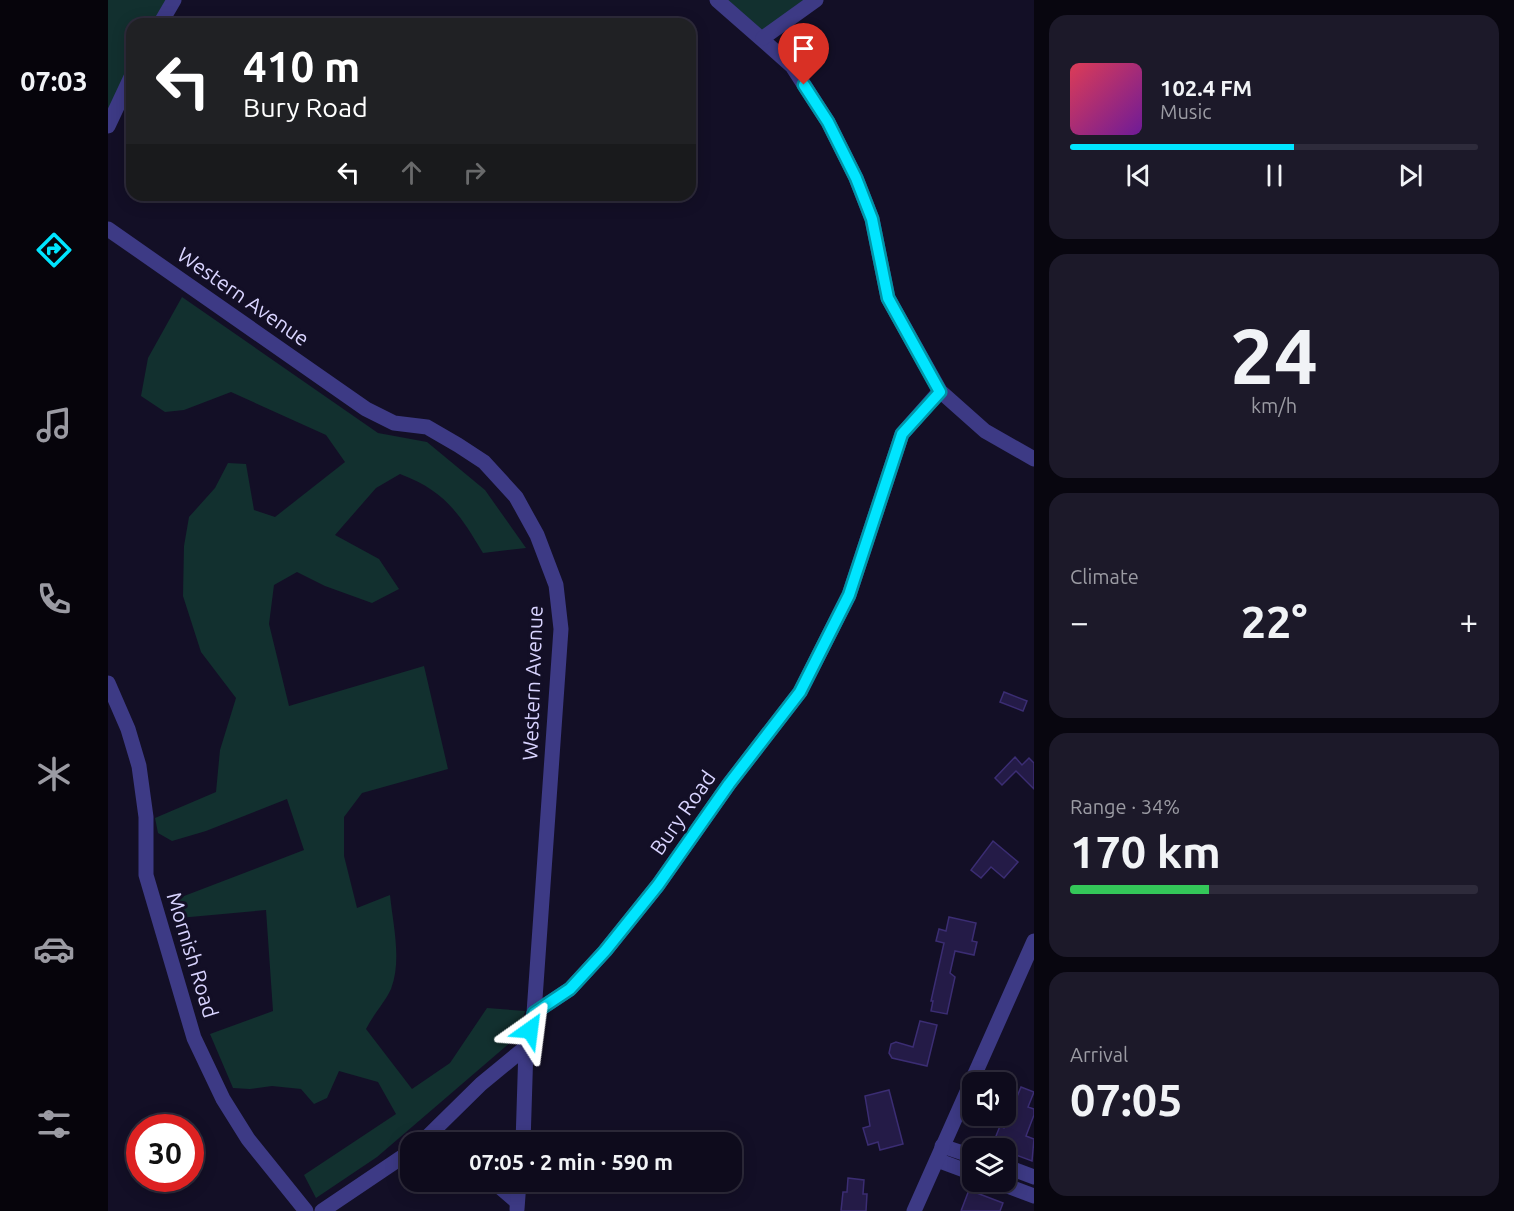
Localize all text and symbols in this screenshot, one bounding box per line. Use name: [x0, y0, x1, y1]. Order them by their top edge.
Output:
pin: [778, 23, 829, 85]
icon: arrive: [787, 32, 820, 65]
icon: left: [144, 42, 222, 120]
text: 410 m: [243, 43, 360, 90]
text: 07:03: [20, 66, 88, 96]
text: 102.4 FM: [1160, 75, 1252, 100]
text: Bury Road: [243, 92, 368, 122]
text: Music: [1160, 100, 1212, 123]
icon: left: [332, 156, 365, 189]
icon: ahead: [395, 156, 428, 189]
icon: right: [458, 156, 491, 189]
icon: previous: [1122, 159, 1155, 192]
icon: pause: [1258, 159, 1291, 192]
icon: next: [1394, 159, 1427, 192]
icon: directions: [33, 229, 75, 271]
street label: Western Avenue: [173, 242, 314, 351]
text: 24: [1230, 311, 1318, 399]
text: km/h: [1251, 394, 1297, 417]
icon: music: [33, 404, 75, 446]
text: Climate: [1070, 565, 1139, 588]
icon: phone: [33, 578, 75, 620]
text: 22°: [1241, 596, 1307, 647]
text: −: [1070, 603, 1089, 640]
text: +: [1459, 603, 1478, 640]
street label: Western Avenue: [517, 605, 547, 761]
icon: climate: [33, 753, 75, 795]
street label: Bury Road: [645, 766, 720, 859]
text: Range · 34%: [1070, 795, 1180, 818]
text: 170 km: [1070, 826, 1221, 877]
street label: Mornish Road: [162, 889, 223, 1020]
icon: car: [33, 928, 75, 970]
position arrow: [498, 998, 562, 1062]
text: Arrival: [1070, 1043, 1128, 1066]
map controls: [962, 1072, 1016, 1192]
button: sound: [962, 1072, 1016, 1126]
text: 07:05: [1070, 1074, 1183, 1125]
icon: filters: [33, 1103, 75, 1145]
speed limit sign: 30: [126, 1114, 204, 1192]
button: layers: [962, 1138, 1016, 1192]
text: 07:05 · 2 min · 590 m: [469, 1149, 673, 1174]

